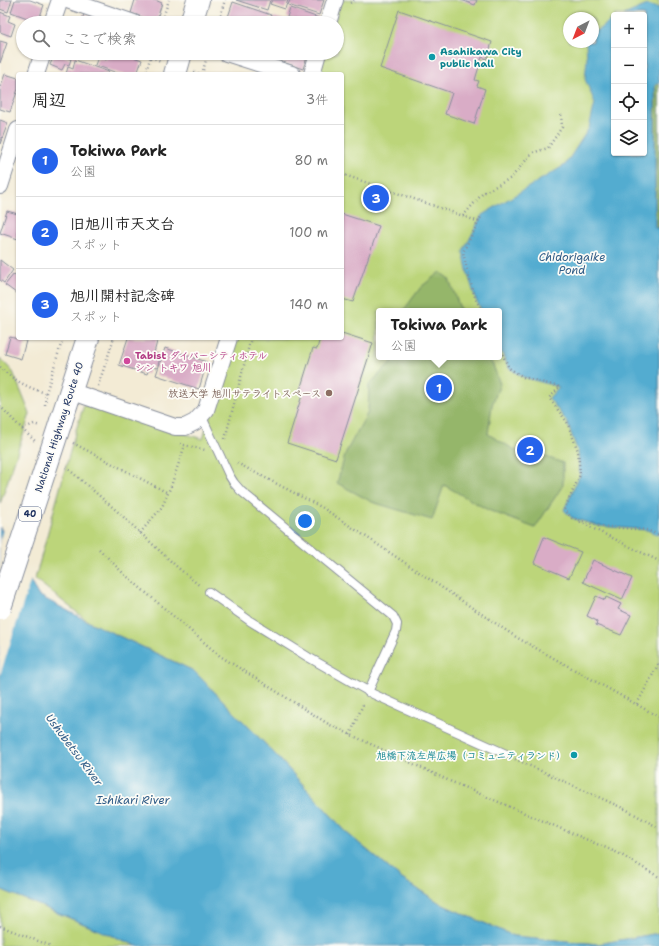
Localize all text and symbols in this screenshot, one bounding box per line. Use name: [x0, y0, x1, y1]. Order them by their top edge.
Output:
north arrow: [563, 12, 599, 48]
map controls: [611, 12, 647, 156]
button: +: [611, 12, 647, 48]
search box: [16, 16, 344, 60]
icon: search: [30, 27, 52, 49]
text: ここで検索: [62, 29, 137, 49]
place label: Asahikawa City public hall: [440, 45, 522, 70]
button: −: [611, 48, 647, 84]
marker: Asahikawa City public hall: [427, 52, 437, 62]
button: locate: [611, 84, 647, 120]
text: 周辺: [32, 89, 66, 111]
text: 3件: [306, 91, 328, 108]
button: layers: [611, 120, 647, 156]
text: Tokiwa Park: [70, 141, 167, 161]
text: 1: [42, 152, 48, 169]
text: 80 m: [294, 152, 328, 169]
text: 公園: [70, 163, 96, 180]
pin: 3: [363, 183, 389, 213]
text: 旧旭川市天文台: [70, 214, 175, 234]
text: 2: [40, 224, 50, 241]
text: 100 m: [289, 224, 328, 241]
text: スポット: [70, 236, 122, 253]
water label: Chidorigaike Pond: [539, 250, 605, 278]
text: 旭川開村記念碑: [70, 286, 175, 306]
text: 3: [40, 296, 50, 313]
text: 140 m: [289, 296, 328, 313]
text: スポット: [70, 308, 122, 325]
popup: [376, 308, 502, 360]
text: Tokiwa Park: [390, 315, 488, 335]
text: 公園: [390, 337, 417, 354]
place label: Tabist ダイバーシティホテル シン トキワ 旭川: [135, 349, 268, 374]
marker: Tabist ダイバーシティホテル シン トキワ 旭川: [122, 356, 132, 366]
street label: National Highway Route 40: [32, 360, 86, 494]
pin: 1: [426, 373, 452, 403]
place label: 放送大学 旭川サテライトスペース: [168, 387, 321, 400]
marker: 放送大学 旭川サテライトスペース: [324, 388, 334, 398]
pin: 2: [517, 435, 543, 465]
road number: 40: [19, 507, 41, 521]
your location: [295, 511, 315, 531]
water label: Ushubetsu River: [42, 711, 106, 790]
place label: 旭橋下流左岸広場（コミュニティランド）: [377, 749, 566, 762]
marker: 旭橋下流左岸広場（コミュニティランド）: [569, 750, 579, 760]
water label: Ishikari River: [95, 793, 171, 808]

